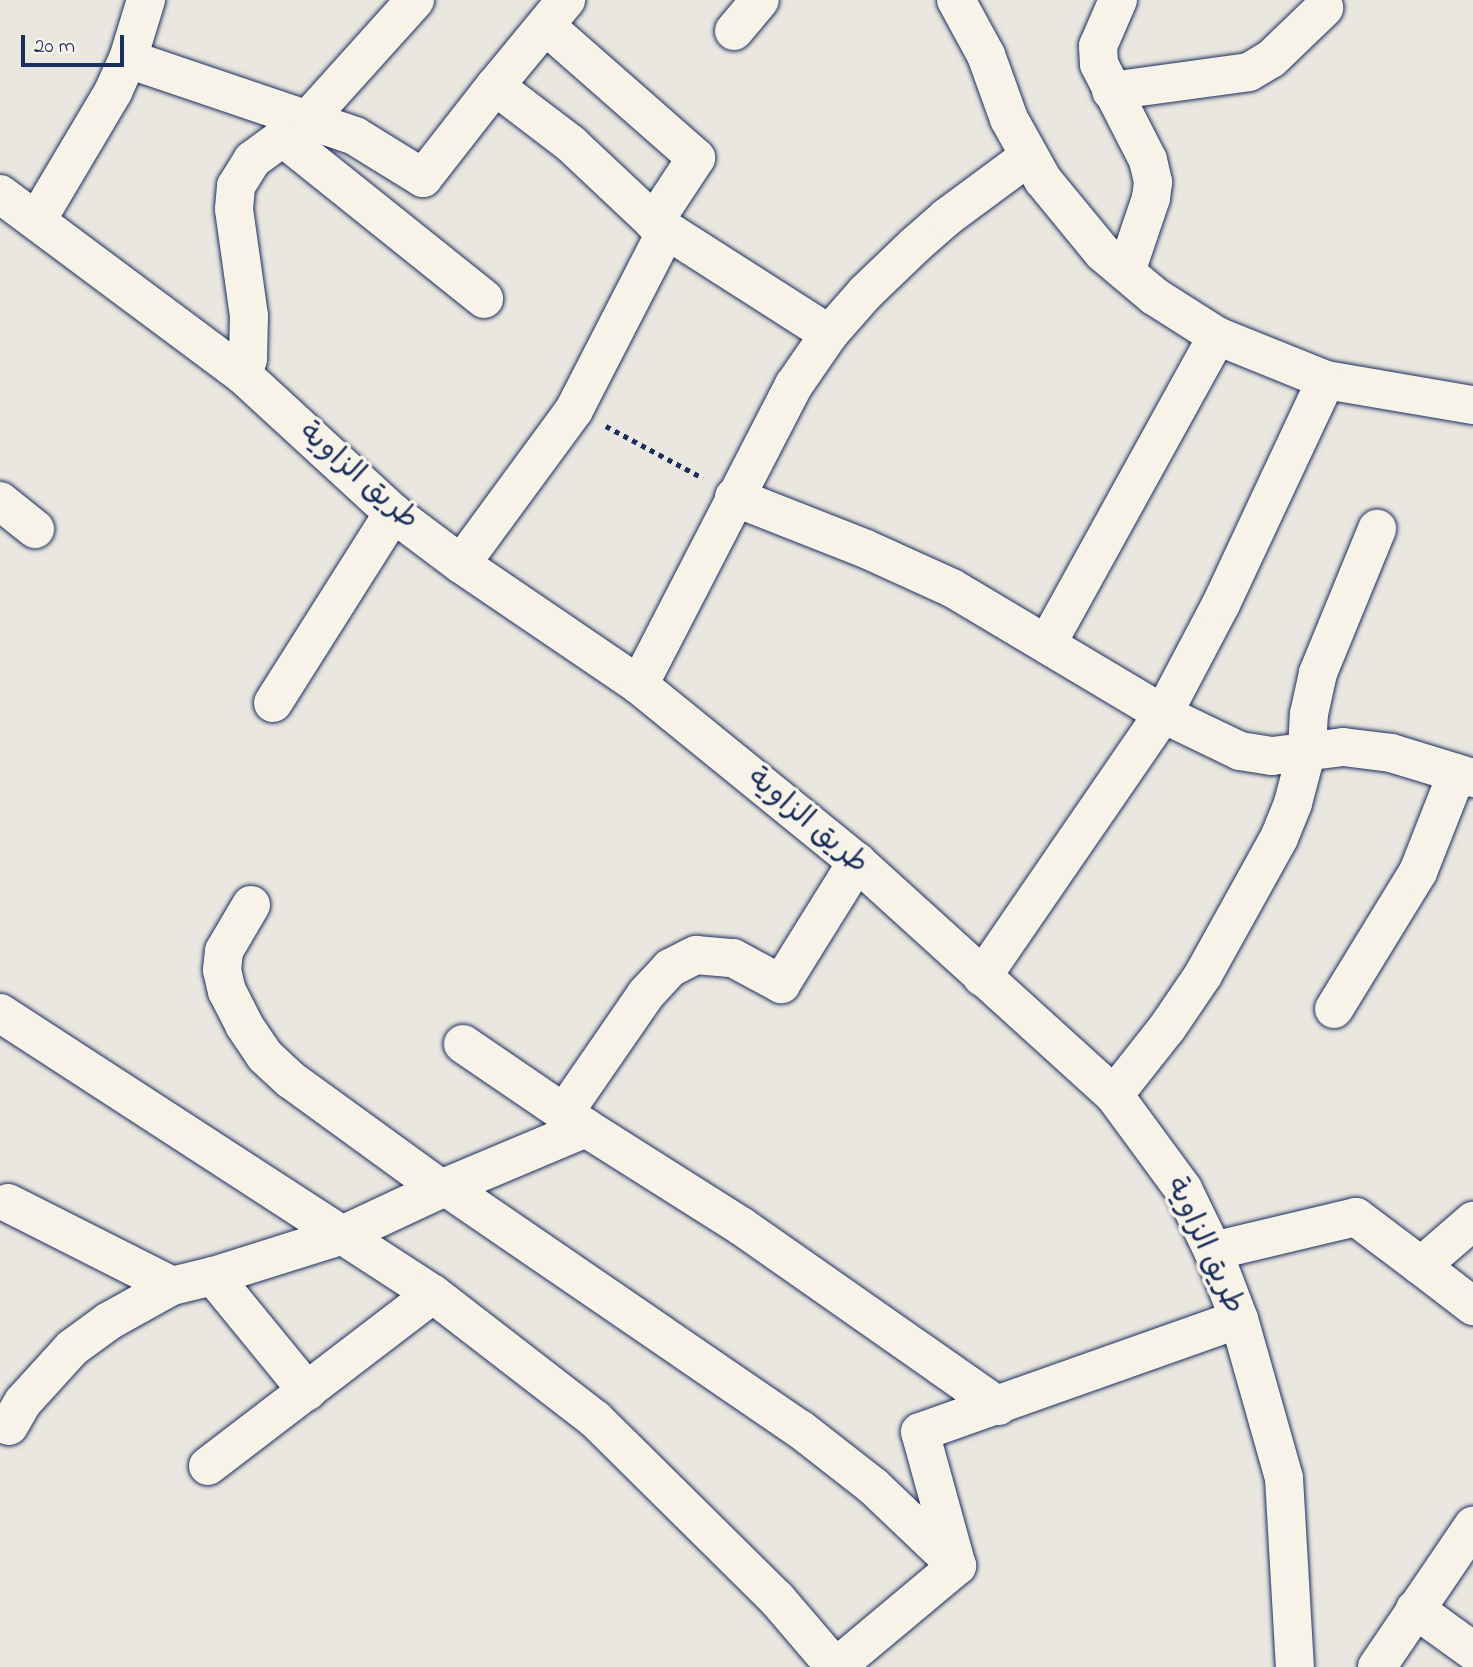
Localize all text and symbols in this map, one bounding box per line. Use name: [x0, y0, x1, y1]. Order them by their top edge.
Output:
scale bar: [24, 21, 128, 65]
text: 20 m: [34, 32, 75, 62]
street label: طريق الزاوية: [291, 415, 425, 539]
street label: طريق الزاوية: [739, 761, 875, 883]
street label: طريق الزاوية: [1157, 1172, 1251, 1320]

